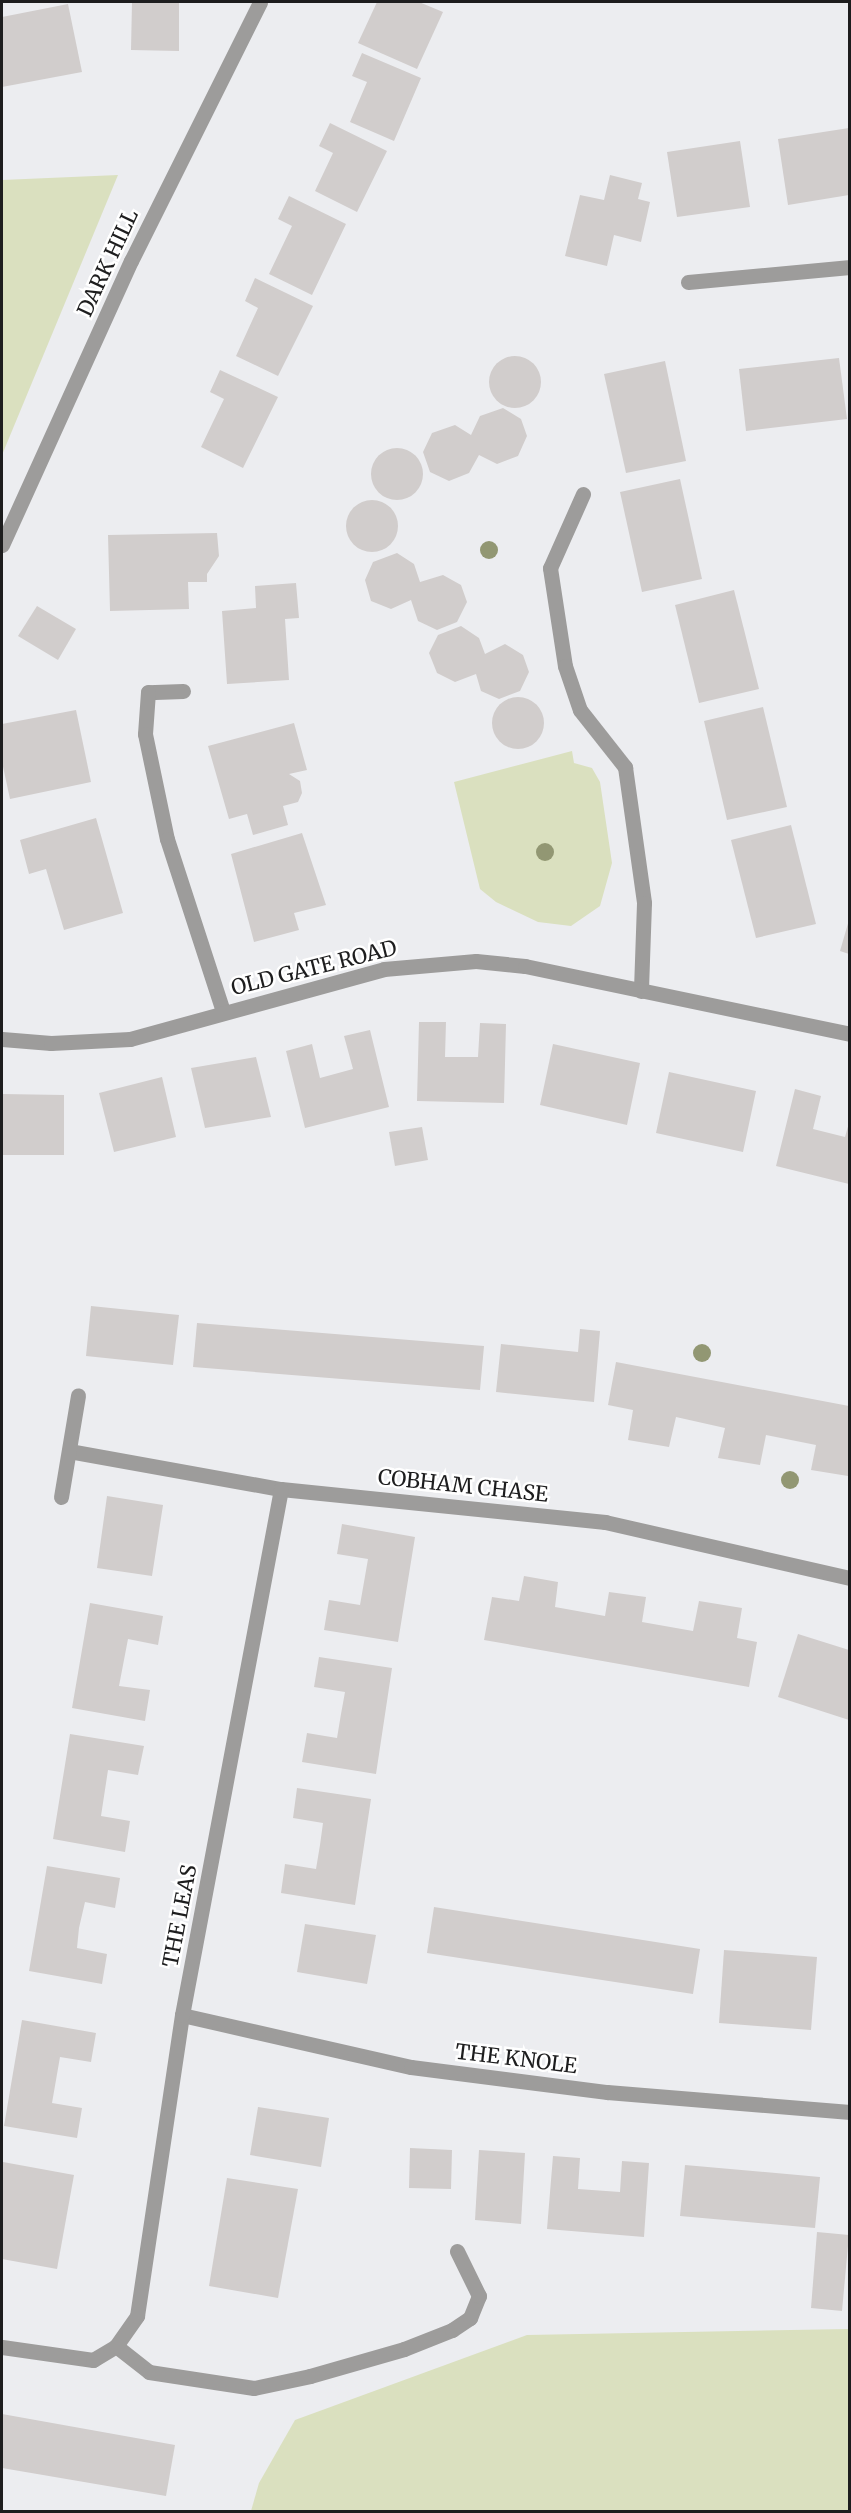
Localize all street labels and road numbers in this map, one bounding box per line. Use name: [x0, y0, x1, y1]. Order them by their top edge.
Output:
street label: DARK HILL: [72, 205, 144, 321]
street label: OLD GATE ROAD: [229, 935, 399, 1001]
street label: COBHAM CHASE: [377, 1465, 549, 1507]
street label: THE LEAS: [158, 1863, 202, 1969]
street label: THE KNOLE: [454, 2039, 578, 2079]

